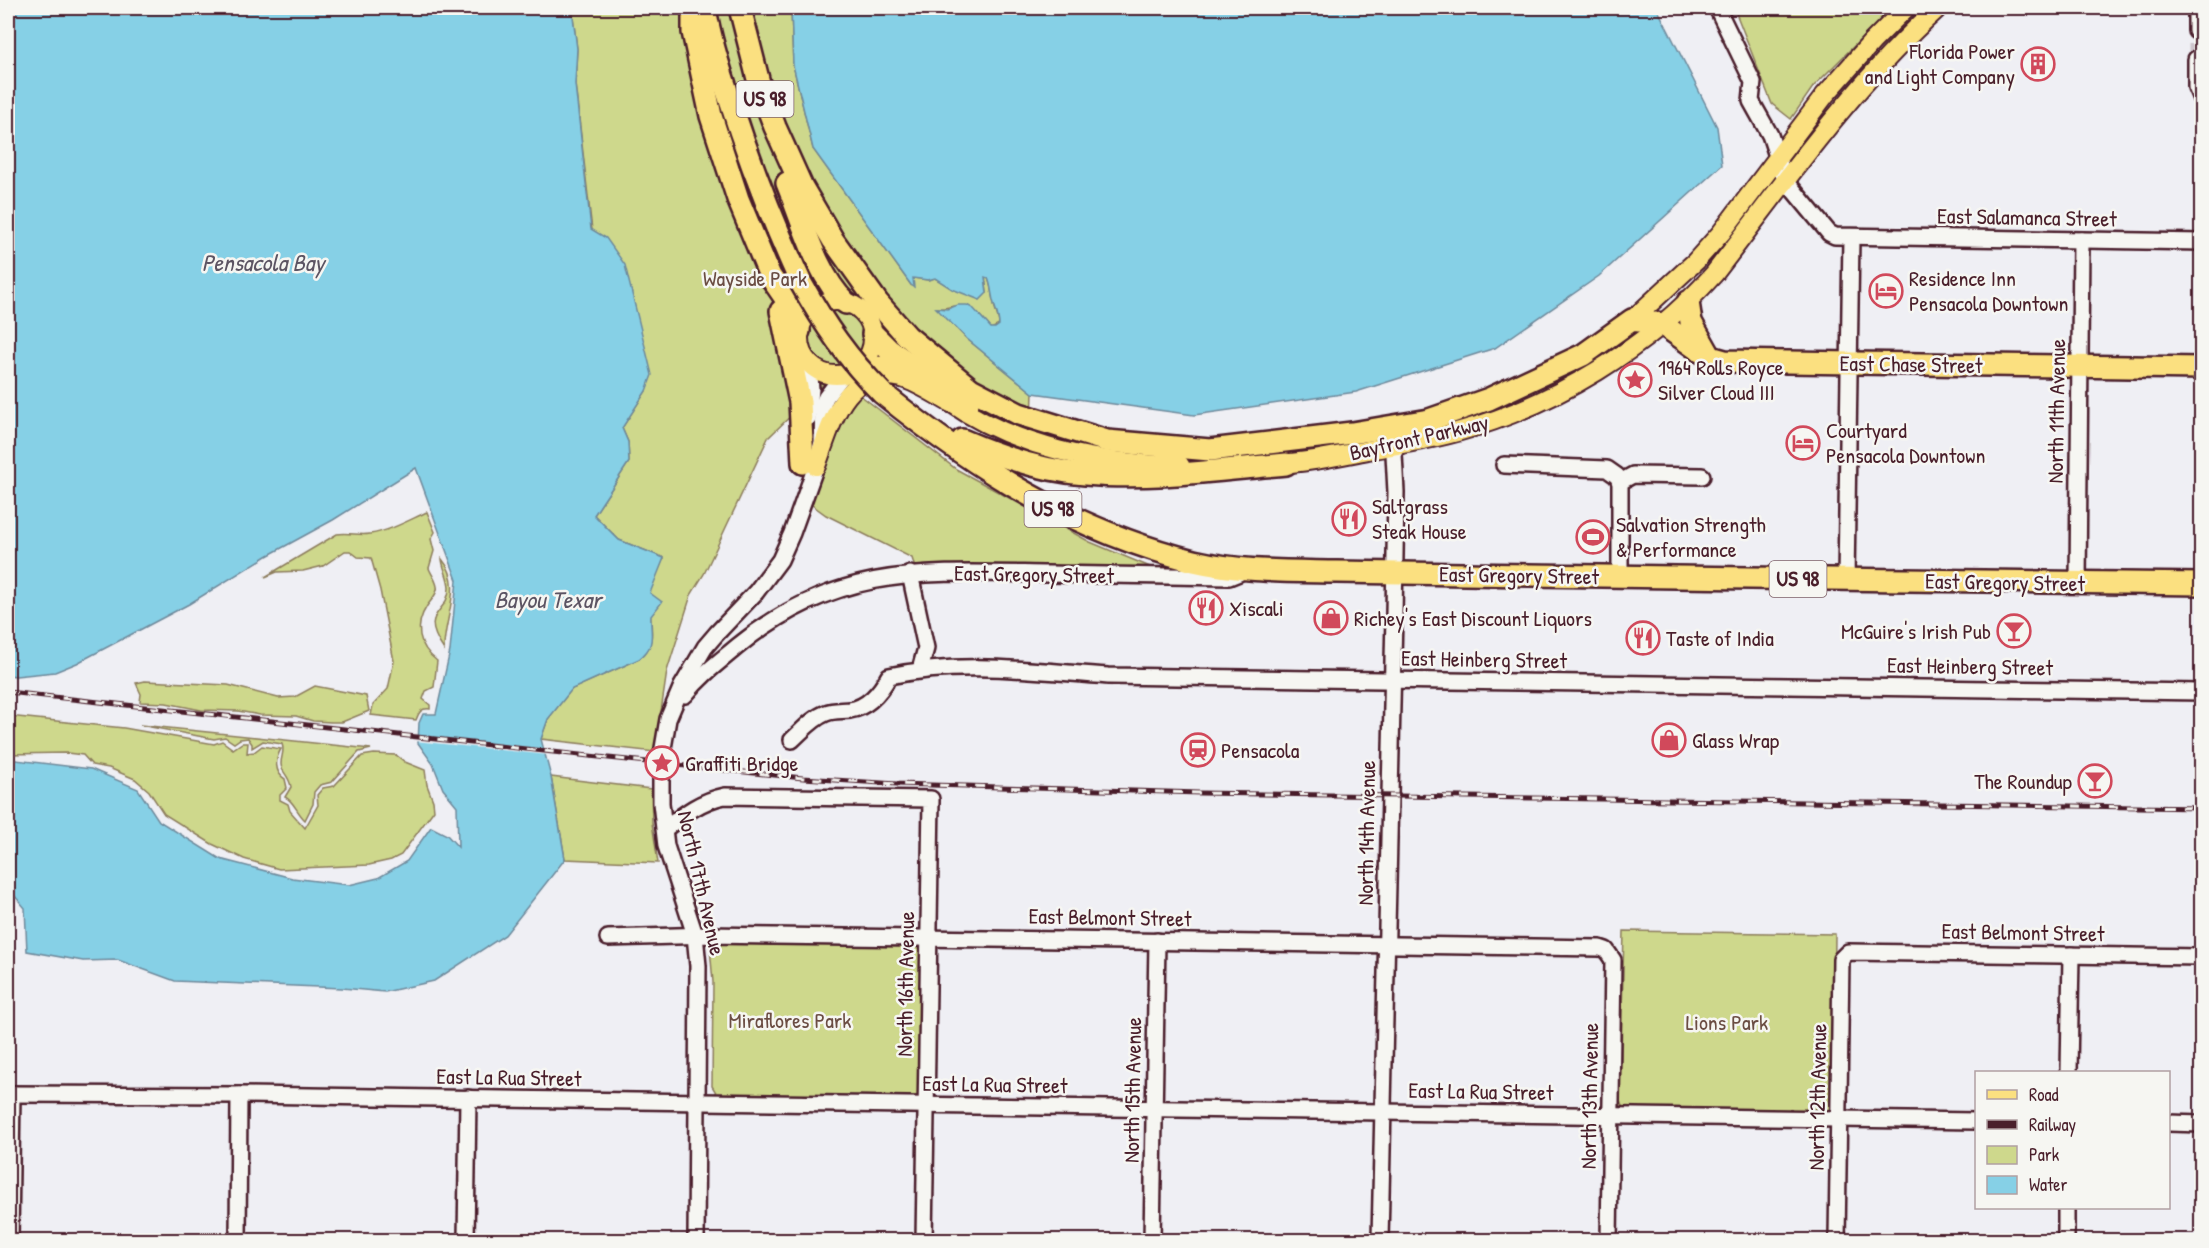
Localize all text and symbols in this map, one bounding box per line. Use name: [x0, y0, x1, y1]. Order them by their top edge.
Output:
place label: Florida Power and Light Company: [1865, 36, 2016, 91]
building icon: Florida Power and Light Company: [2020, 46, 2056, 82]
road number: US 98: [736, 81, 794, 117]
street label: East Salamanca Street: [1937, 200, 2117, 234]
water label: Pensacola Bay: [202, 246, 327, 279]
park label: Wayside Park: [703, 263, 807, 293]
place label: Residence Inn Pensacola Downtown: [1909, 263, 2068, 318]
hotel icon: Residence Inn Pensacola Downtown: [1868, 273, 1904, 309]
street label: North 11th Avenue: [2040, 338, 2072, 484]
street label: East Chase Street: [1839, 348, 1983, 380]
place label: 1964 Rolls Royce Silver Cloud III: [1658, 352, 1784, 407]
place icon: 1964 Rolls Royce Silver Cloud III: [1617, 362, 1653, 398]
street label: Bayfront Parkway: [1347, 406, 1491, 468]
place label: Courtyard Pensacola Downtown: [1826, 415, 1985, 470]
hotel icon: Courtyard Pensacola Downtown: [1785, 425, 1821, 461]
road number: US 98: [1024, 491, 1082, 527]
place label: Saltgrass Steak House: [1372, 491, 1467, 546]
restaurant icon: Saltgrass Steak House: [1331, 501, 1367, 537]
place label: Salvation Strength & Performance: [1616, 509, 1766, 564]
sports icon: Salvation Strength & Performance: [1575, 519, 1611, 555]
street label: East Gregory Street: [954, 558, 1115, 590]
street label: East Gregory Street: [1439, 559, 1600, 591]
road number: US 98: [1770, 561, 1826, 597]
street label: East Gregory Street: [1925, 566, 2086, 598]
water label: Bayou Texar: [495, 583, 604, 616]
restaurant icon: Xiscali: [1188, 590, 1224, 626]
place label: Xiscali: [1229, 593, 1284, 623]
shop icon: Richey's East Discount Liquors: [1313, 600, 1349, 636]
place label: Richey's East Discount Liquors: [1354, 603, 1592, 633]
bar icon: McGuire's Irish Pub: [1996, 613, 2032, 649]
place label: McGuire's Irish Pub: [1841, 616, 1991, 646]
restaurant icon: Taste of India: [1625, 620, 1661, 656]
place label: Taste of India: [1666, 623, 1774, 653]
street label: East Heinberg Street: [1401, 643, 1568, 675]
street label: East Heinberg Street: [1887, 650, 2054, 682]
shop icon: Glass Wrap: [1651, 722, 1687, 758]
place label: Glass Wrap: [1692, 725, 1780, 755]
station icon: Pensacola: [1180, 732, 1216, 768]
place label: Pensacola: [1221, 735, 1300, 765]
place icon: Graffiti Bridge: [644, 745, 680, 781]
place label: Graffiti Bridge: [685, 748, 799, 778]
street label: North 14th Avenue: [1350, 760, 1382, 906]
bar icon: The Roundup: [2077, 763, 2113, 799]
place label: The Roundup: [1974, 766, 2073, 796]
street label: North 17th Avenue: [671, 808, 733, 958]
street label: East Belmont Street: [1028, 901, 1192, 933]
street label: North 16th Avenue: [889, 911, 921, 1057]
street label: East Belmont Street: [1941, 916, 2105, 948]
park label: Miraflores Park: [729, 1005, 851, 1035]
park label: Lions Park: [1686, 1007, 1768, 1037]
street label: North 15th Avenue: [1116, 1017, 1148, 1163]
street label: North 13th Avenue: [1573, 1022, 1605, 1169]
street label: North 12th Avenue: [1801, 1023, 1833, 1171]
street label: East La Rua Street: [436, 1061, 582, 1093]
street label: East La Rua Street: [922, 1068, 1068, 1100]
legend: [1975, 1071, 2170, 1209]
street label: East La Rua Street: [1408, 1075, 1554, 1107]
text: Road: [2029, 1082, 2059, 1107]
text: Railway: [2029, 1112, 2076, 1137]
text: Park: [2029, 1142, 2060, 1167]
text: Water: [2029, 1172, 2067, 1197]

